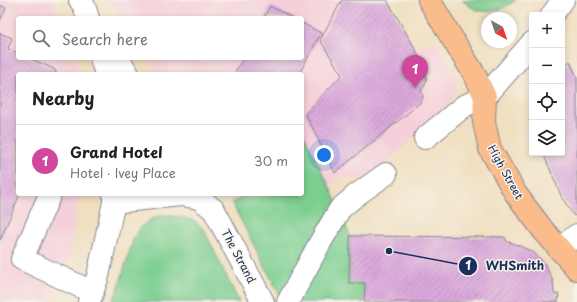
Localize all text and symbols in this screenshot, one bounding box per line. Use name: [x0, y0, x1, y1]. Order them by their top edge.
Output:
north arrow: [481, 12, 517, 48]
map controls: [529, 12, 565, 156]
button: +: [529, 12, 565, 48]
search box: [16, 16, 304, 60]
icon: search: [30, 27, 52, 49]
text: Search here: [62, 27, 148, 50]
button: −: [529, 48, 565, 84]
pin: 1: [402, 55, 428, 88]
button: locate: [529, 84, 565, 120]
text: Nearby: [32, 85, 94, 111]
button: layers: [529, 120, 565, 156]
text: Grand Hotel: [70, 140, 163, 163]
street label: High Street: [484, 142, 528, 203]
your location: [314, 145, 334, 165]
text: 1: [42, 151, 48, 170]
text: 30 m: [254, 151, 288, 170]
text: Hotel · Ivey Place: [70, 163, 176, 182]
street label: The Strand: [218, 226, 260, 286]
callout: WHSmith: [458, 254, 552, 278]
text: 1: [465, 256, 471, 274]
text: WHSmith: [486, 256, 544, 274]

